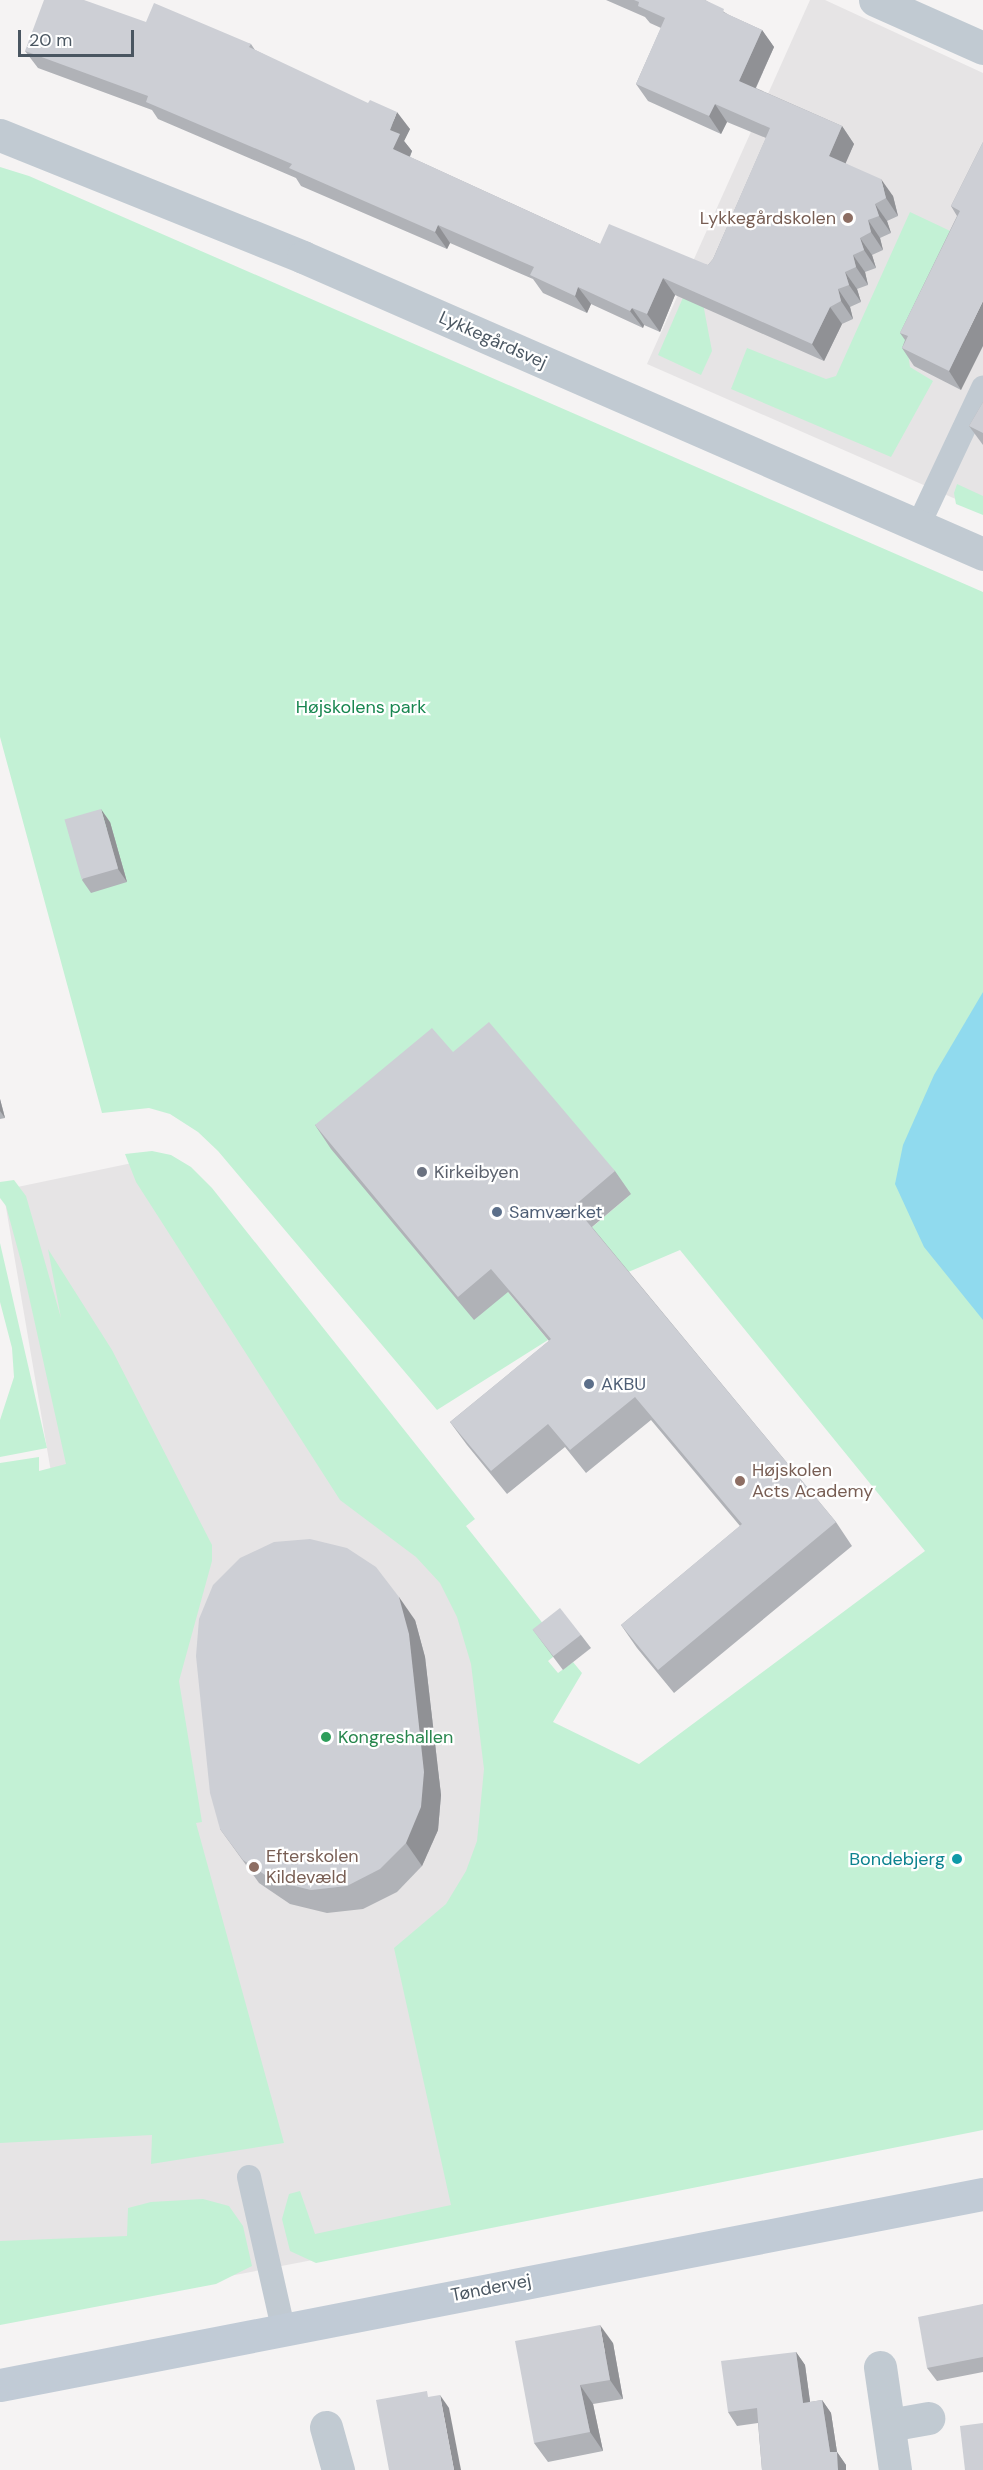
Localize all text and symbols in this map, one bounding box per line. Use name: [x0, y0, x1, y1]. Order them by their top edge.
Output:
scale bar: [21, 18, 136, 56]
text: 20 m: [29, 28, 72, 52]
place label: Lykkegårdskolen: [700, 207, 836, 229]
marker: Lykkegårdskolen: [841, 211, 855, 225]
street label: Lykkegårdsvej: [436, 307, 550, 373]
park label: Højskolens park: [296, 696, 426, 718]
place label: Kirkeibyen: [434, 1161, 519, 1183]
marker: Kirkeibyen: [415, 1165, 429, 1179]
place label: Samværket: [509, 1201, 603, 1223]
marker: Samværket: [490, 1205, 504, 1219]
place label: AKBU: [601, 1373, 646, 1395]
marker: AKBU: [582, 1377, 596, 1391]
place label: Højskolen Acts Academy: [752, 1460, 873, 1502]
marker: Højskolen Acts Academy: [733, 1474, 747, 1488]
place label: Kongreshallen: [338, 1726, 453, 1748]
marker: Kongreshallen: [319, 1730, 333, 1744]
place label: Efterskolen Kildevæld: [266, 1846, 359, 1888]
place label: Bondebjerg: [849, 1848, 945, 1870]
marker: Bondebjerg: [950, 1852, 964, 1866]
marker: Efterskolen Kildevæld: [247, 1860, 261, 1874]
street label: Tøndervej: [449, 2270, 533, 2306]

